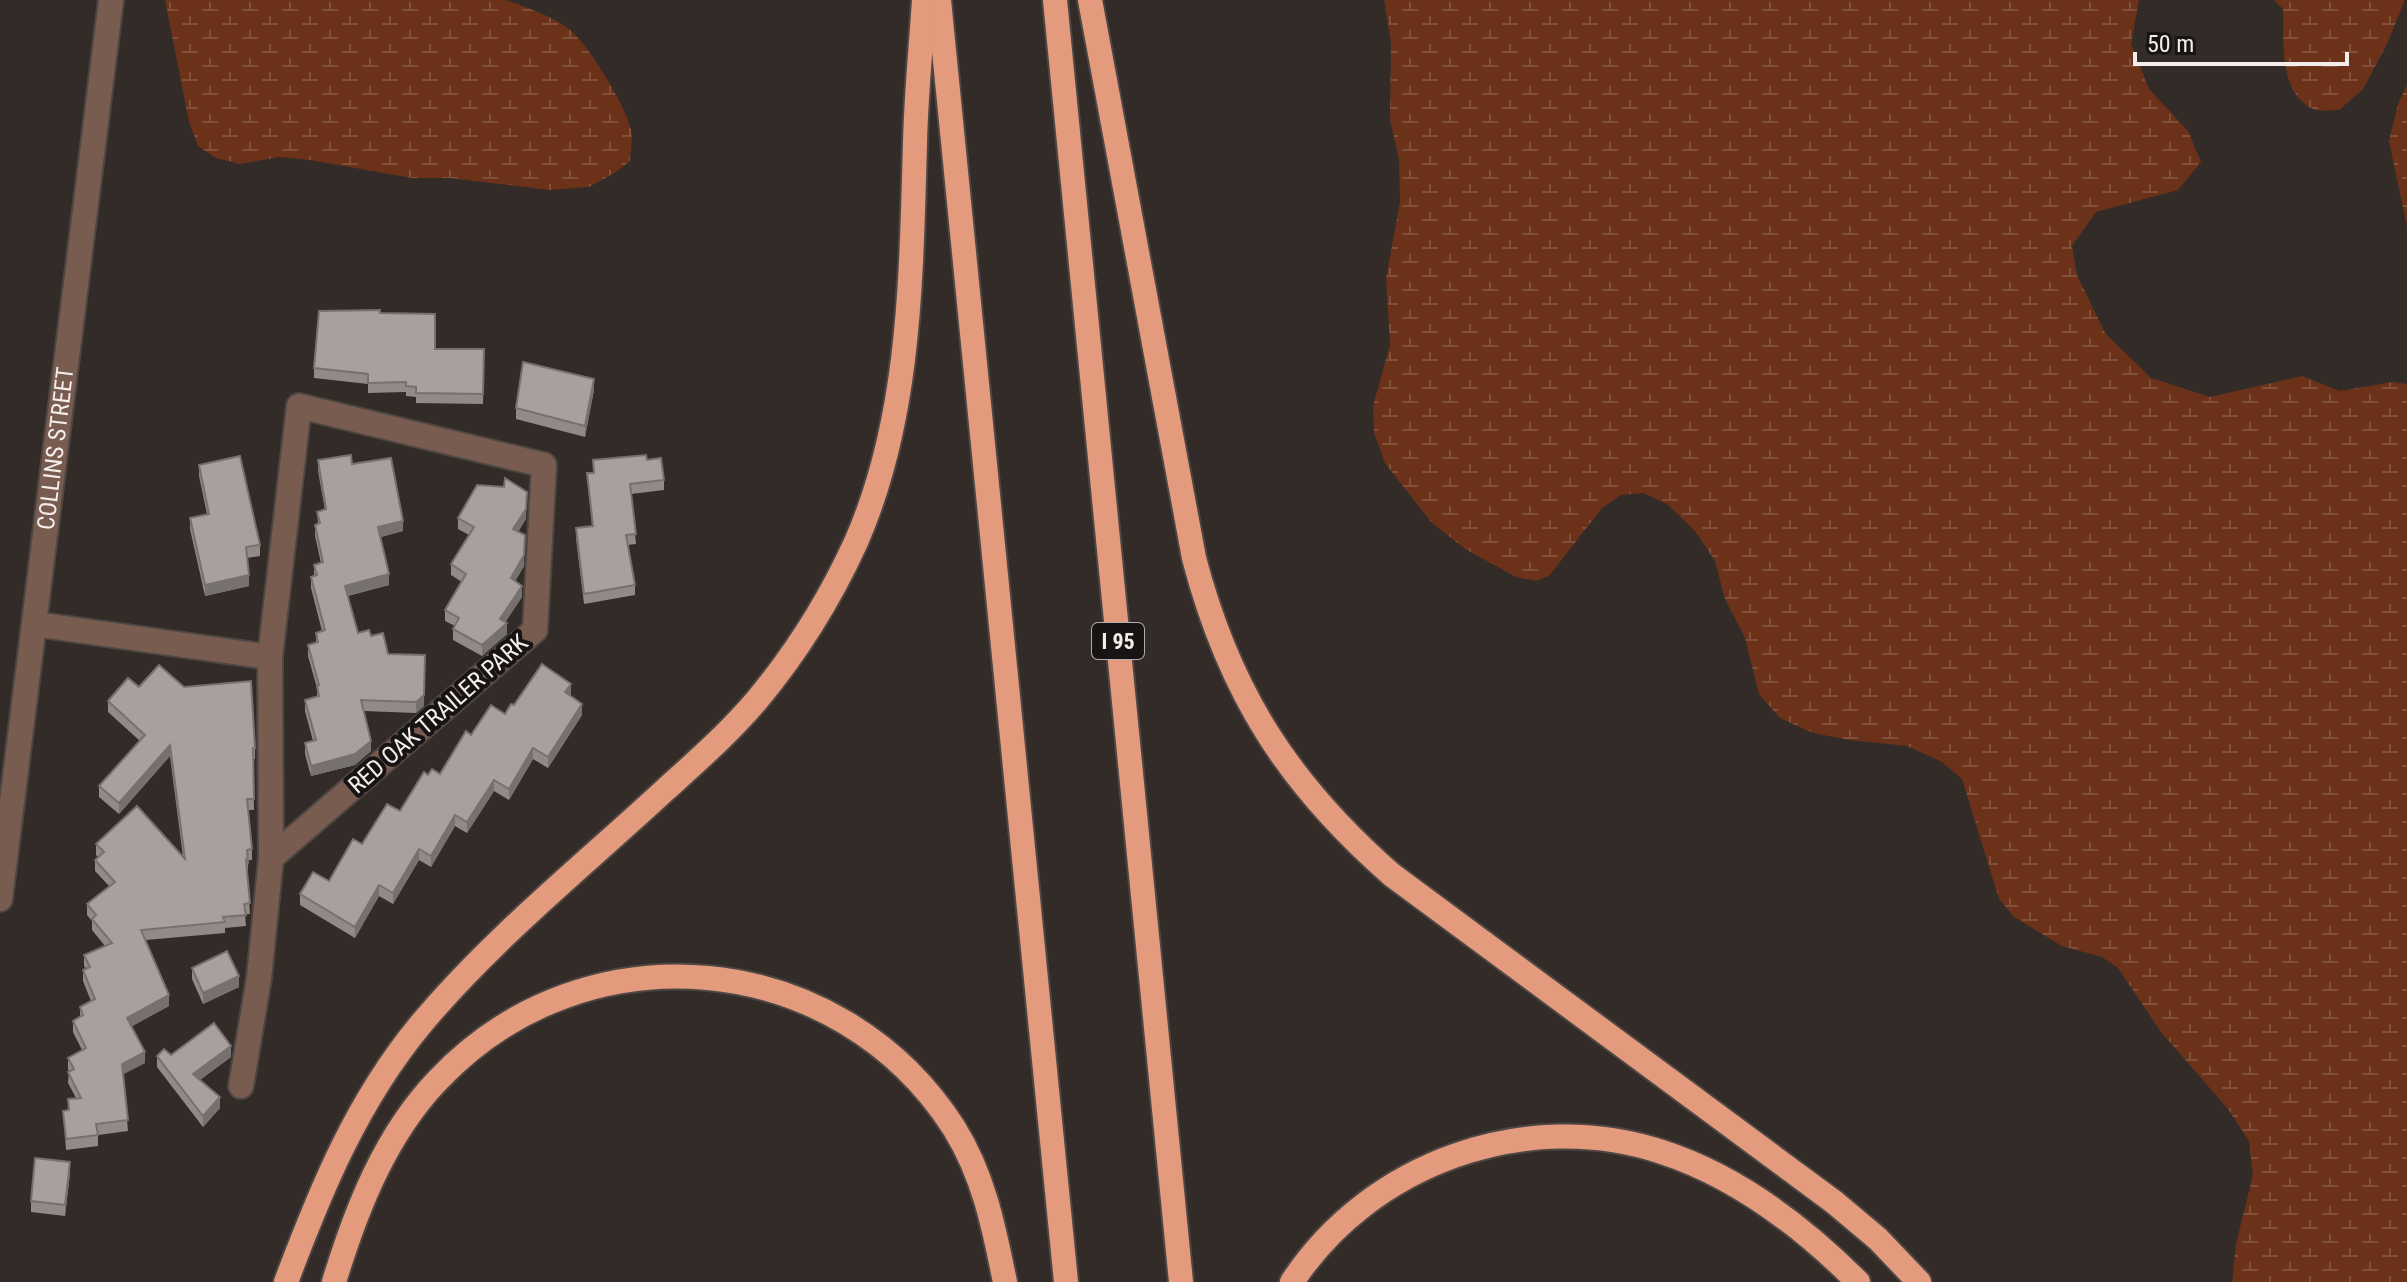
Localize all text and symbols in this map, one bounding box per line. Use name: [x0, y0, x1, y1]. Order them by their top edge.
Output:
scale bar: [2135, 16, 2347, 66]
text: 50 m: [2147, 30, 2194, 58]
street label: COLLINS STREET: [32, 365, 80, 532]
road number: I 95: [1092, 623, 1144, 659]
street label: RED OAK TRAILER PARK: [343, 629, 533, 799]

